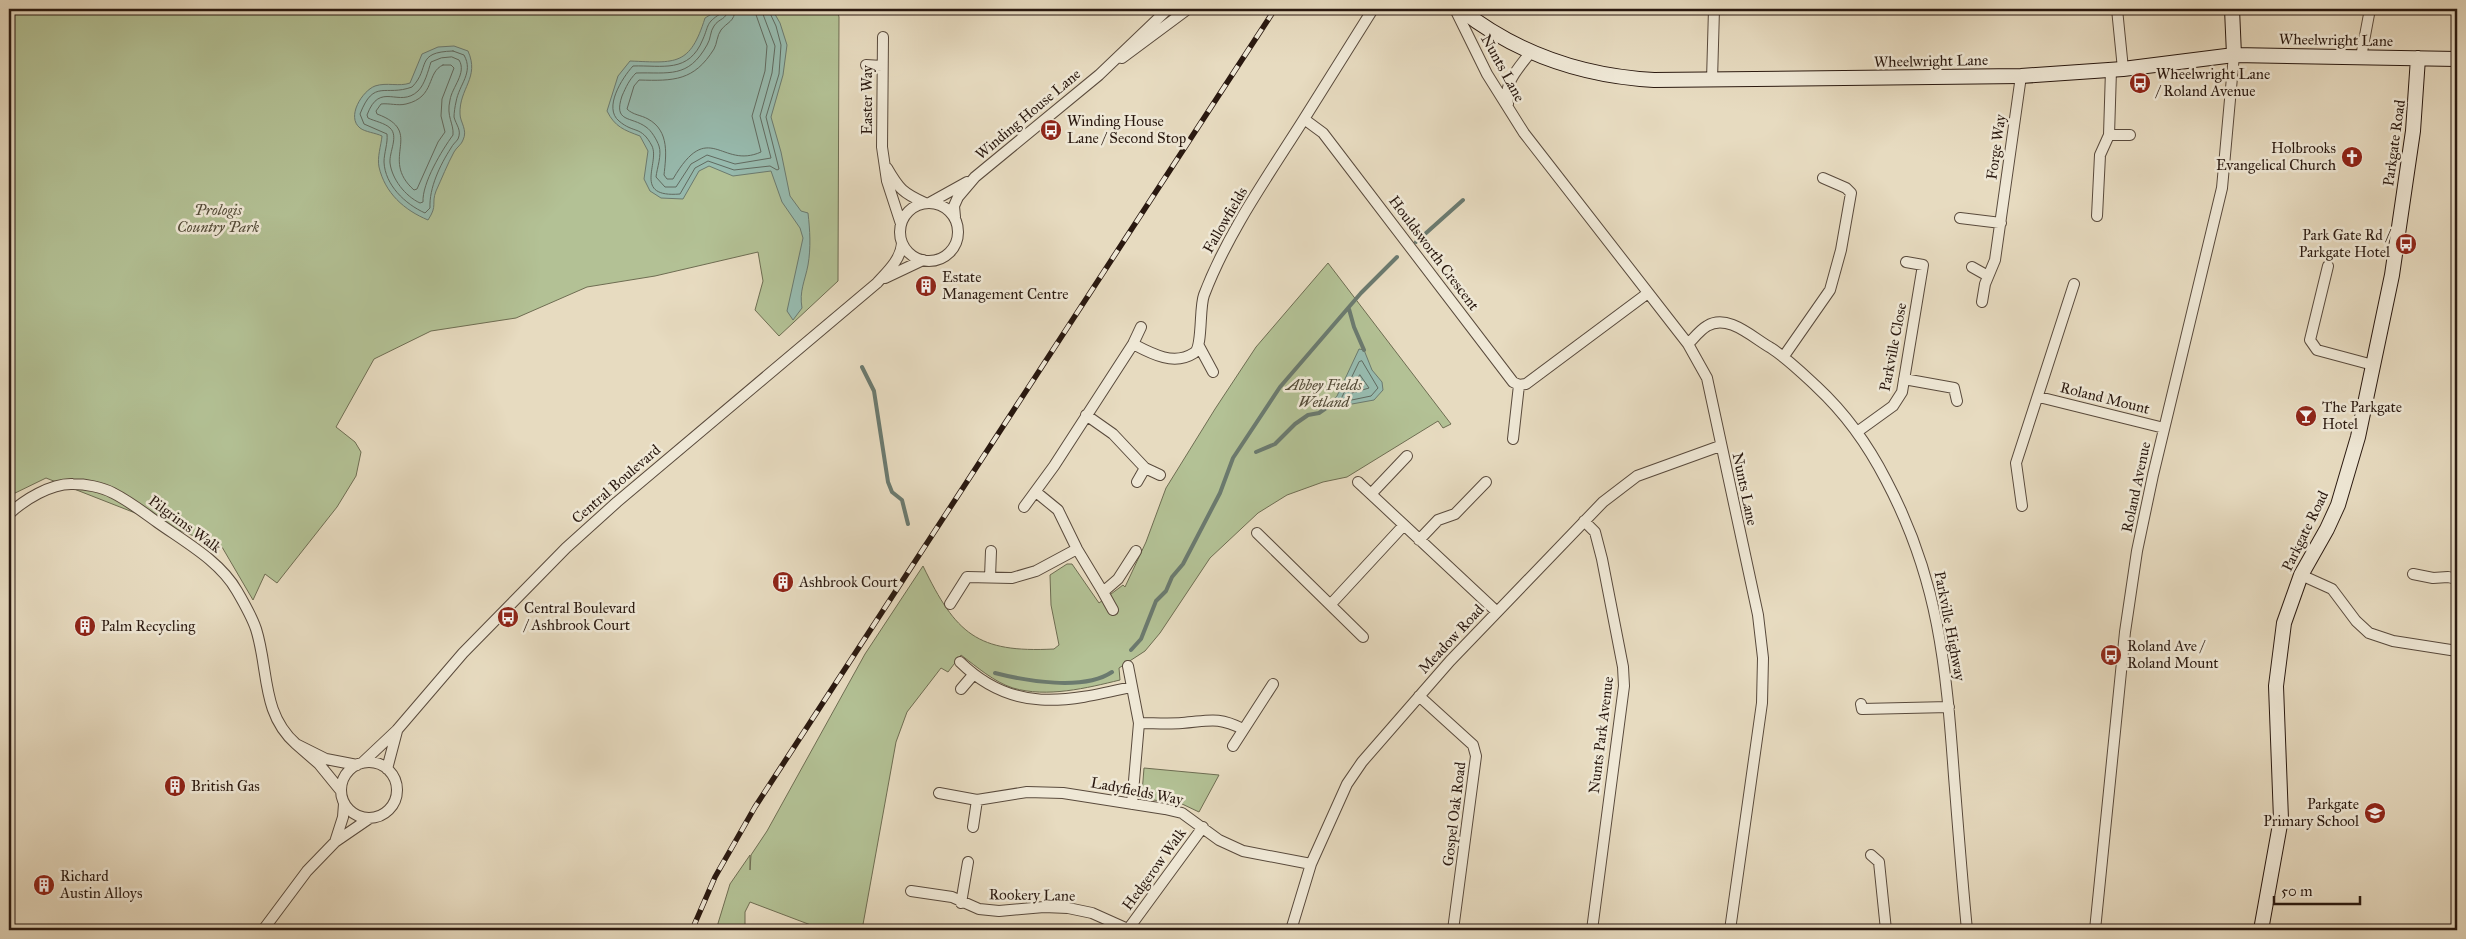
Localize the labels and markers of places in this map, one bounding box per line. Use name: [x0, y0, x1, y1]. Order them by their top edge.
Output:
place label: Wheelwright Lane / Roland Avenue: [2155, 65, 2270, 100]
bus stop icon: Wheelwright Lane / Roland Avenue: [2128, 71, 2152, 95]
place label: Winding House Lane / Second Stop: [1067, 112, 1186, 147]
bus stop icon: Winding House Lane / Second Stop: [1039, 118, 1063, 142]
place label: Holbrooks Evangelical Church: [2216, 139, 2337, 174]
church icon: Holbrooks Evangelical Church: [2340, 145, 2364, 169]
place label: Park Gate Rd / Parkgate Hotel: [2299, 226, 2392, 261]
bus stop icon: Park Gate Rd / Parkgate Hotel: [2394, 232, 2418, 256]
place label: Estate Management Centre: [942, 268, 1068, 303]
building icon: Estate Management Centre: [914, 274, 938, 298]
place label: The Parkgate Hotel: [2322, 398, 2402, 433]
bar icon: The Parkgate Hotel: [2294, 404, 2318, 428]
building icon: Ashbrook Court: [771, 570, 795, 594]
place label: Ashbrook Court: [798, 573, 899, 591]
place label: Central Boulevard / Ashbrook Court: [523, 599, 636, 634]
bus stop icon: Central Boulevard / Ashbrook Court: [496, 605, 520, 629]
building icon: Palm Recycling: [73, 614, 97, 638]
place label: Palm Recycling: [101, 617, 196, 635]
place label: Roland Ave / Roland Mount: [2127, 637, 2219, 672]
bus stop icon: Roland Ave / Roland Mount: [2099, 643, 2123, 667]
building icon: British Gas: [163, 774, 187, 798]
place label: British Gas: [191, 777, 260, 795]
place label: Parkgate Primary School: [2263, 795, 2360, 830]
school or university icon: Parkgate Primary School: [2363, 801, 2387, 825]
place label: Richard Austin Alloys: [59, 867, 142, 902]
building icon: Richard Austin Alloys: [32, 873, 56, 897]

